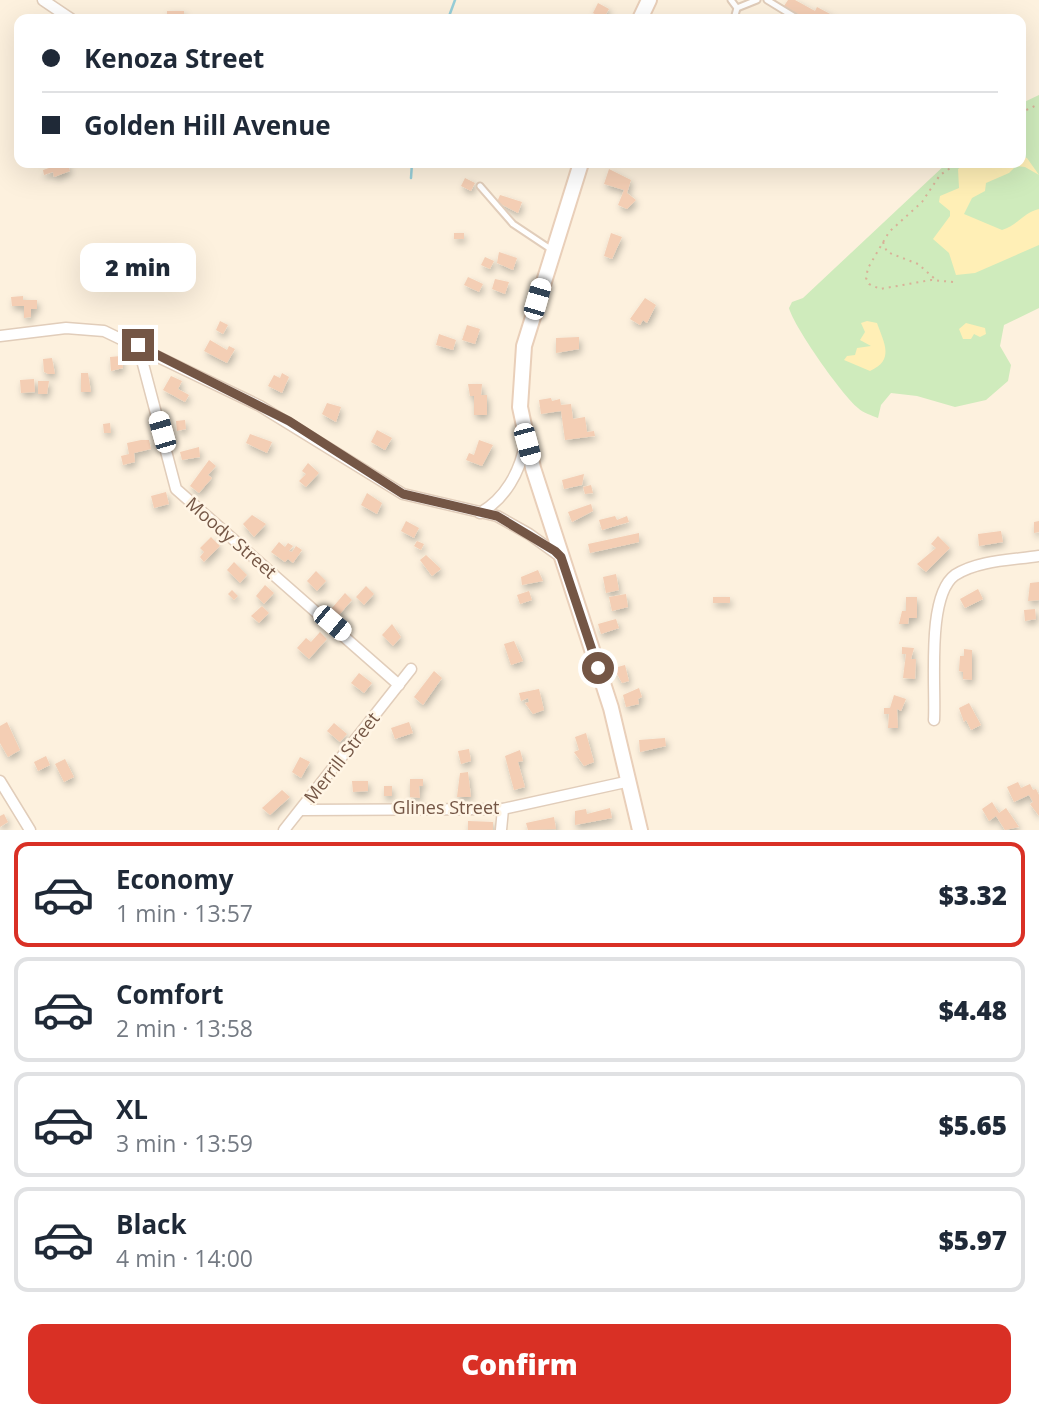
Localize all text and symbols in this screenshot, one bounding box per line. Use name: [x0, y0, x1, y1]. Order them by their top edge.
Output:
text: Kenoza Street: [84, 40, 264, 76]
text: Golden Hill Avenue: [84, 107, 331, 143]
callout: 2 min: [80, 244, 196, 292]
text: 2 min: [105, 251, 171, 283]
car: [522, 276, 553, 322]
route end: [122, 329, 154, 361]
car: [147, 409, 178, 455]
car: [512, 421, 543, 467]
street label: Moody Street: [181, 491, 282, 583]
car: [310, 601, 355, 645]
route start: [582, 652, 614, 684]
street label: Merrill Street: [298, 707, 384, 808]
street label: Glines Street: [393, 795, 499, 819]
text: Economy: [116, 861, 234, 897]
icon: car: [32, 863, 95, 926]
text: $3.32: [939, 877, 1007, 913]
text: 1 min · 13:57: [116, 897, 253, 929]
text: Comfort: [116, 976, 223, 1012]
icon: car: [32, 978, 95, 1041]
text: $4.48: [939, 992, 1007, 1028]
text: 2 min · 13:58: [116, 1012, 253, 1044]
text: XL: [116, 1091, 148, 1127]
icon: car: [32, 1093, 95, 1156]
text: $5.65: [939, 1107, 1007, 1143]
text: 3 min · 13:59: [116, 1127, 253, 1159]
text: Black: [116, 1206, 187, 1242]
icon: car: [32, 1208, 95, 1271]
text: $5.97: [939, 1222, 1007, 1258]
text: 4 min · 14:00: [116, 1242, 253, 1274]
button: Confirm: [28, 1324, 1011, 1404]

